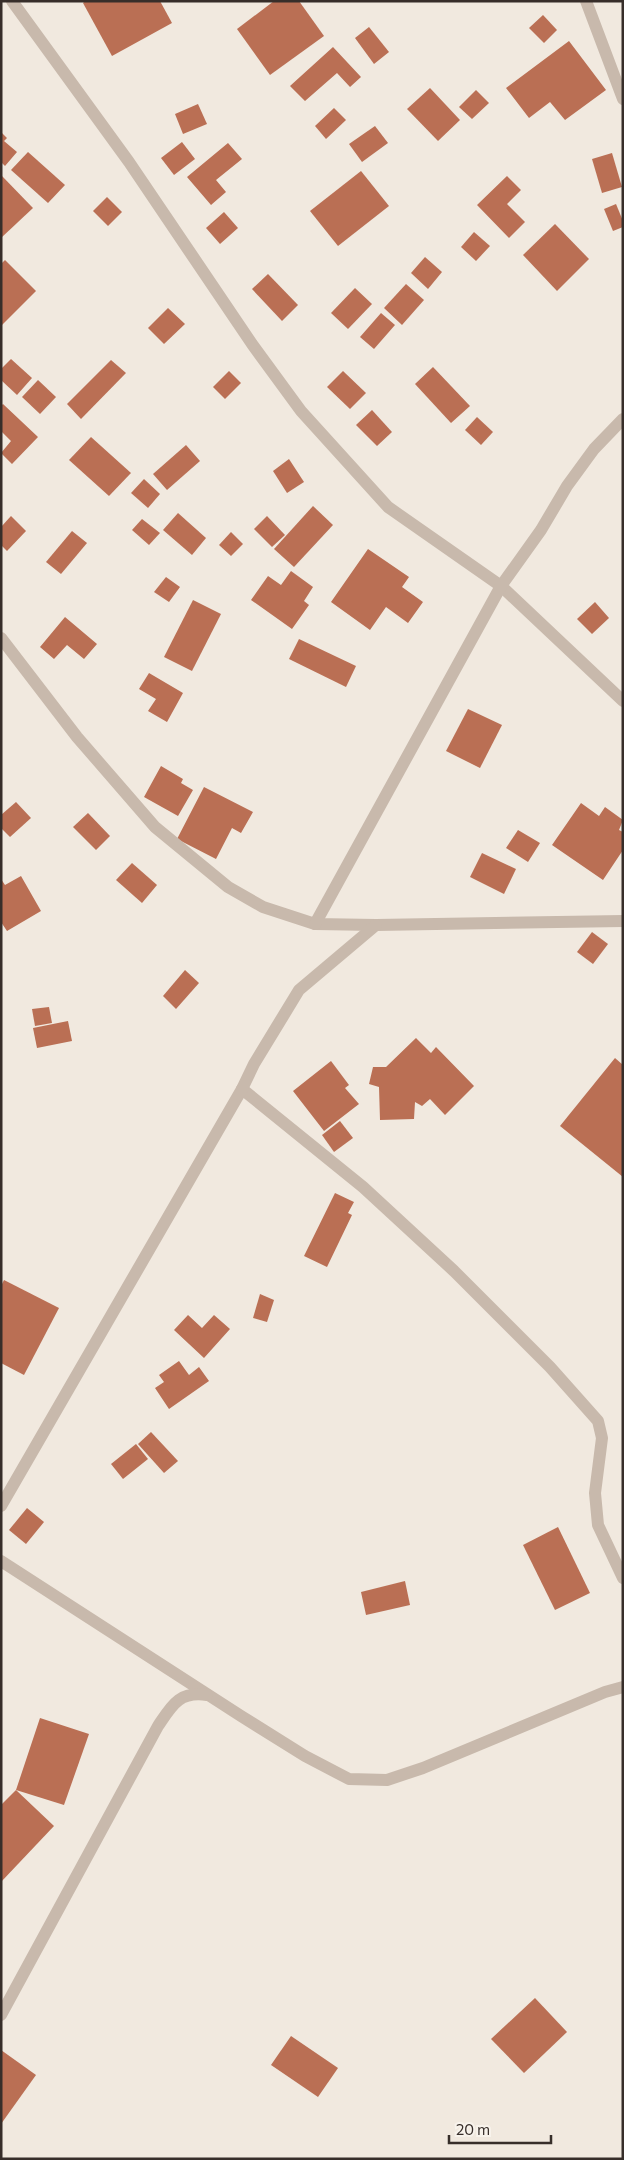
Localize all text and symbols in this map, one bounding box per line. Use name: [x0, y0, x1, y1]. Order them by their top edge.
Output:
scale bar: [449, 2112, 552, 2144]
text: 20 m: [456, 2120, 490, 2138]

